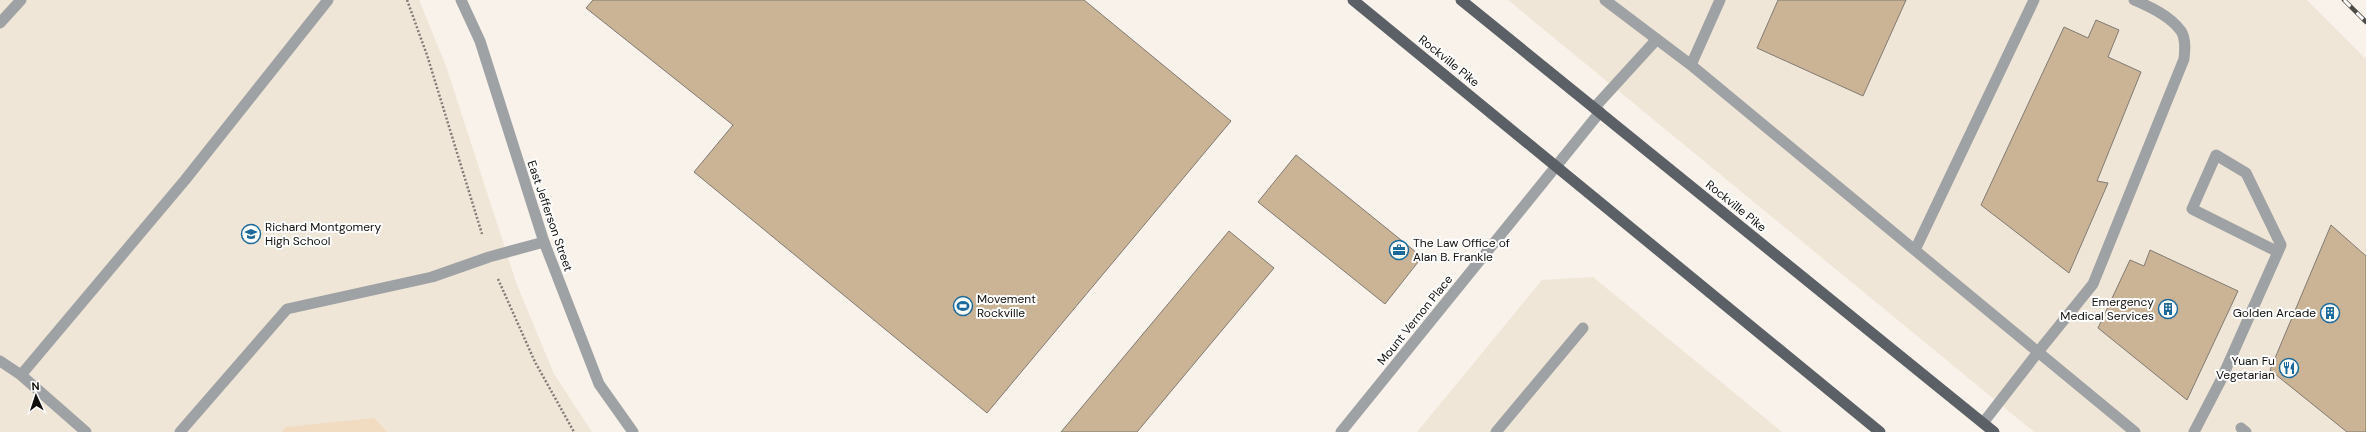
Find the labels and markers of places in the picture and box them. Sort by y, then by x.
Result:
place label: Richard Montgomery High School [265,219,382,249]
school or university icon: Richard Montgomery High School [240,223,262,245]
place label: The Law Office of Alan B. Frankle [1413,235,1510,265]
office icon: The Law Office of Alan B. Frankle [1388,239,1410,261]
place label: Movement Rockville [977,291,1036,321]
place label: Emergency Medical Services [2060,294,2154,324]
sports icon: Movement Rockville [952,295,974,317]
building icon: Emergency Medical Services [2157,298,2179,320]
building icon: Golden Arcade [2319,302,2341,324]
place label: Golden Arcade [2233,305,2316,321]
place label: Yuan Fu Vegetarian [2216,353,2275,383]
restaurant icon: Yuan Fu Vegetarian [2278,357,2300,379]

